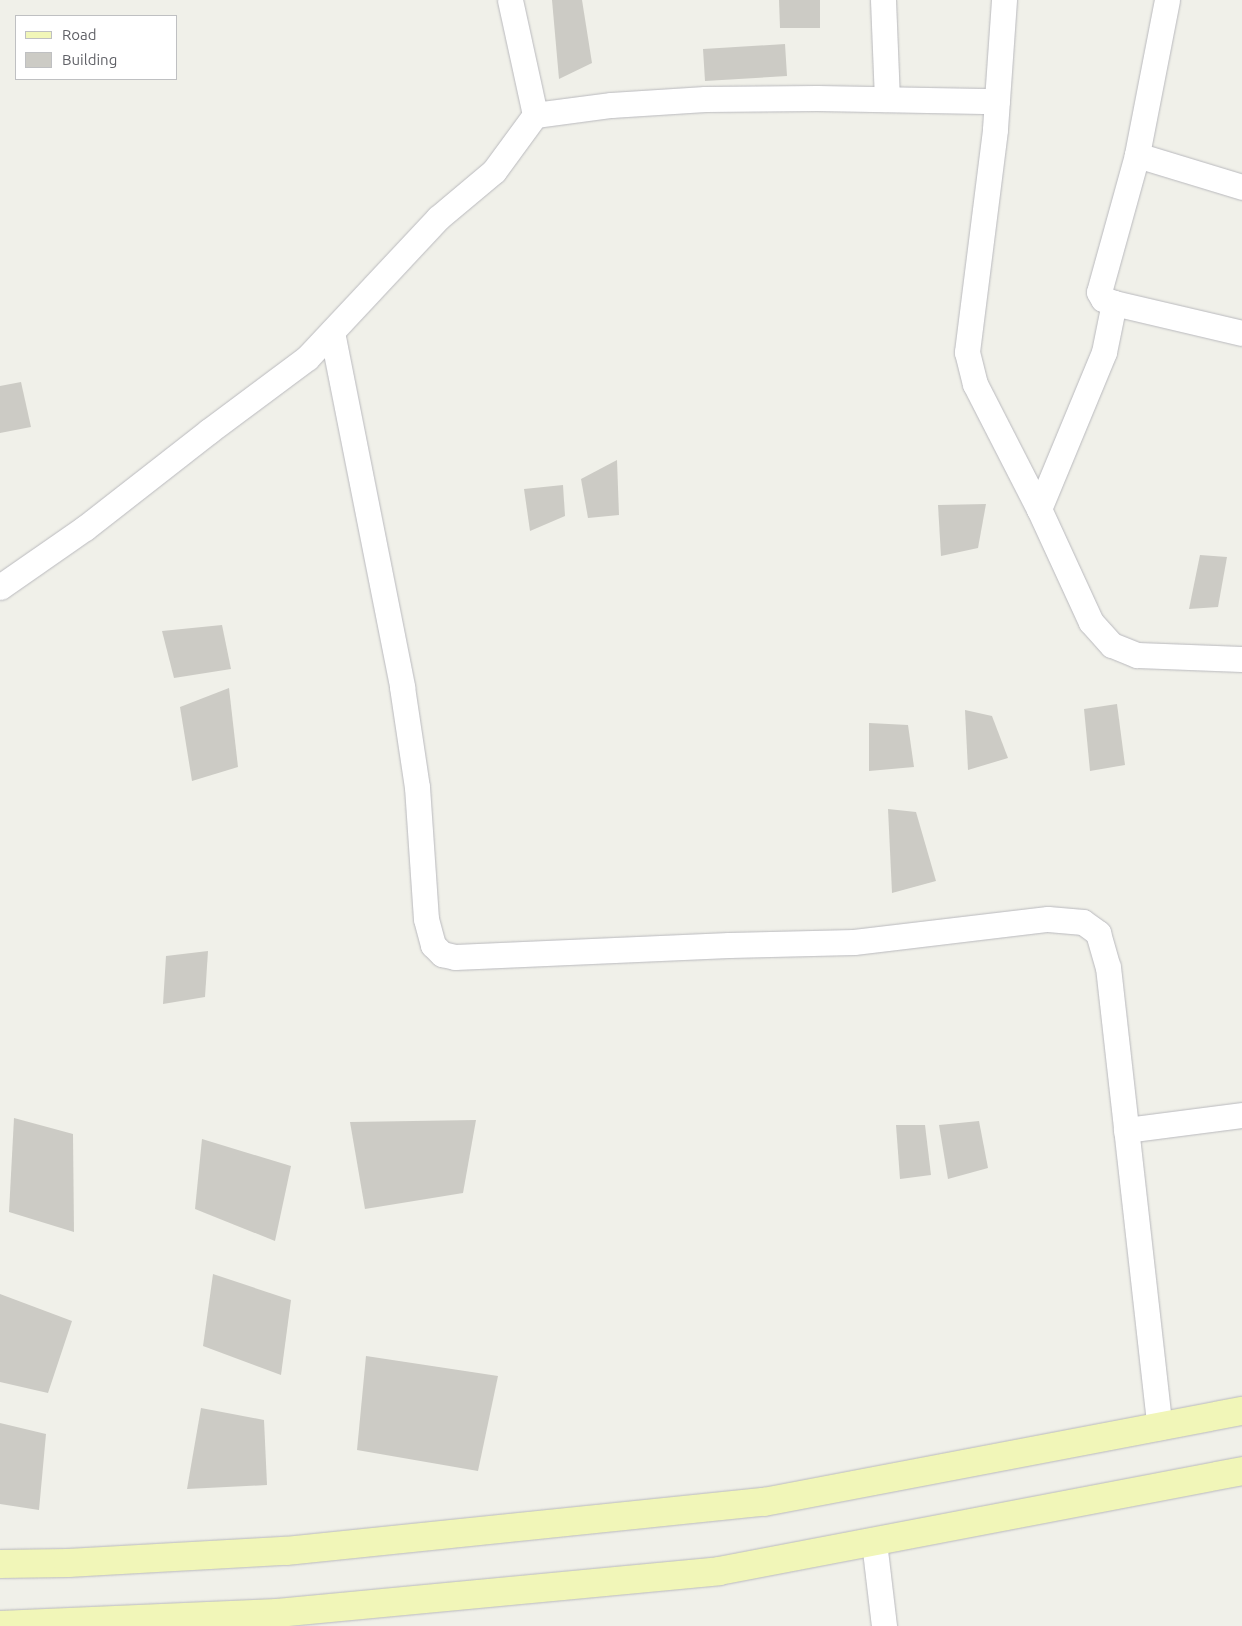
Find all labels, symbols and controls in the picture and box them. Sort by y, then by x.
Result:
legend [15,15,178,80]
text: Road [62,26,97,43]
text: Building [62,51,117,68]

